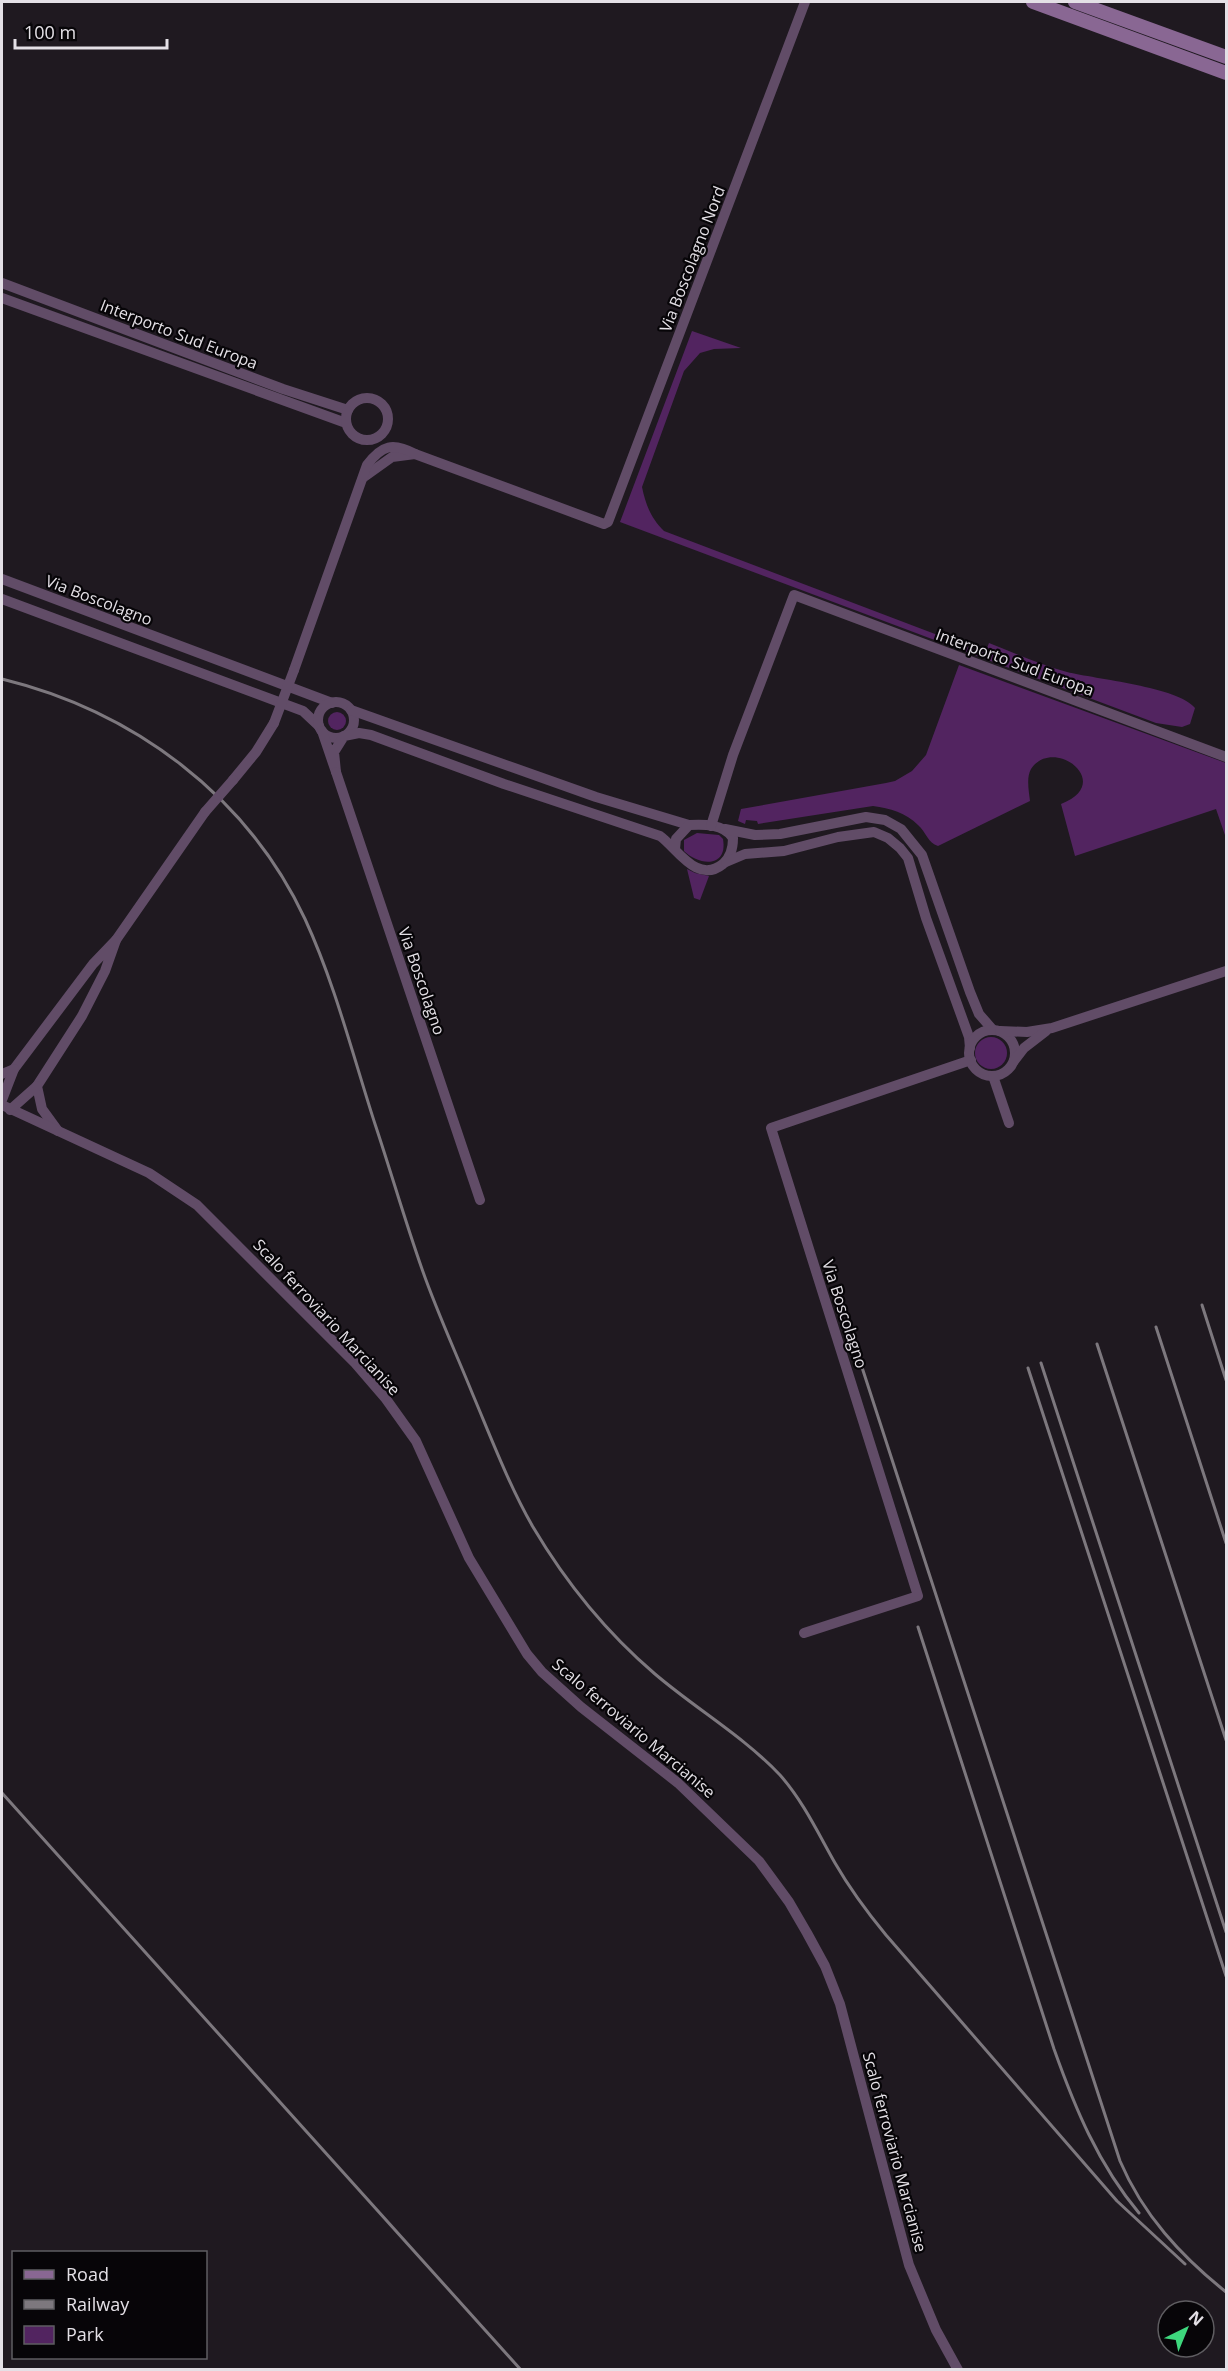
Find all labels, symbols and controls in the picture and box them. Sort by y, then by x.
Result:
scale bar [15,12,166,50]
text: 100 m [24,20,76,44]
street label: Via Boscolagno Nord [654,183,730,335]
street label: Interporto Sud Europa [97,294,261,374]
street label: Via Boscolagno [43,570,155,630]
street label: Interporto Sud Europa [933,623,1097,701]
street label: Via Boscolagno [393,924,451,1038]
street label: Scalo ferroviario Marcianise [249,1234,405,1400]
street label: Via Boscolagno [817,1257,873,1371]
street label: Scalo ferroviario Marcianise [548,1653,720,1803]
street label: Scalo ferroviario Marcianise [858,2049,932,2255]
legend [12,2251,207,2359]
text: Road [66,2262,109,2286]
text: Railway [66,2292,130,2316]
north arrow [1156,2299,1216,2359]
text: N [1184,2306,1208,2331]
text: Park [66,2322,104,2346]

